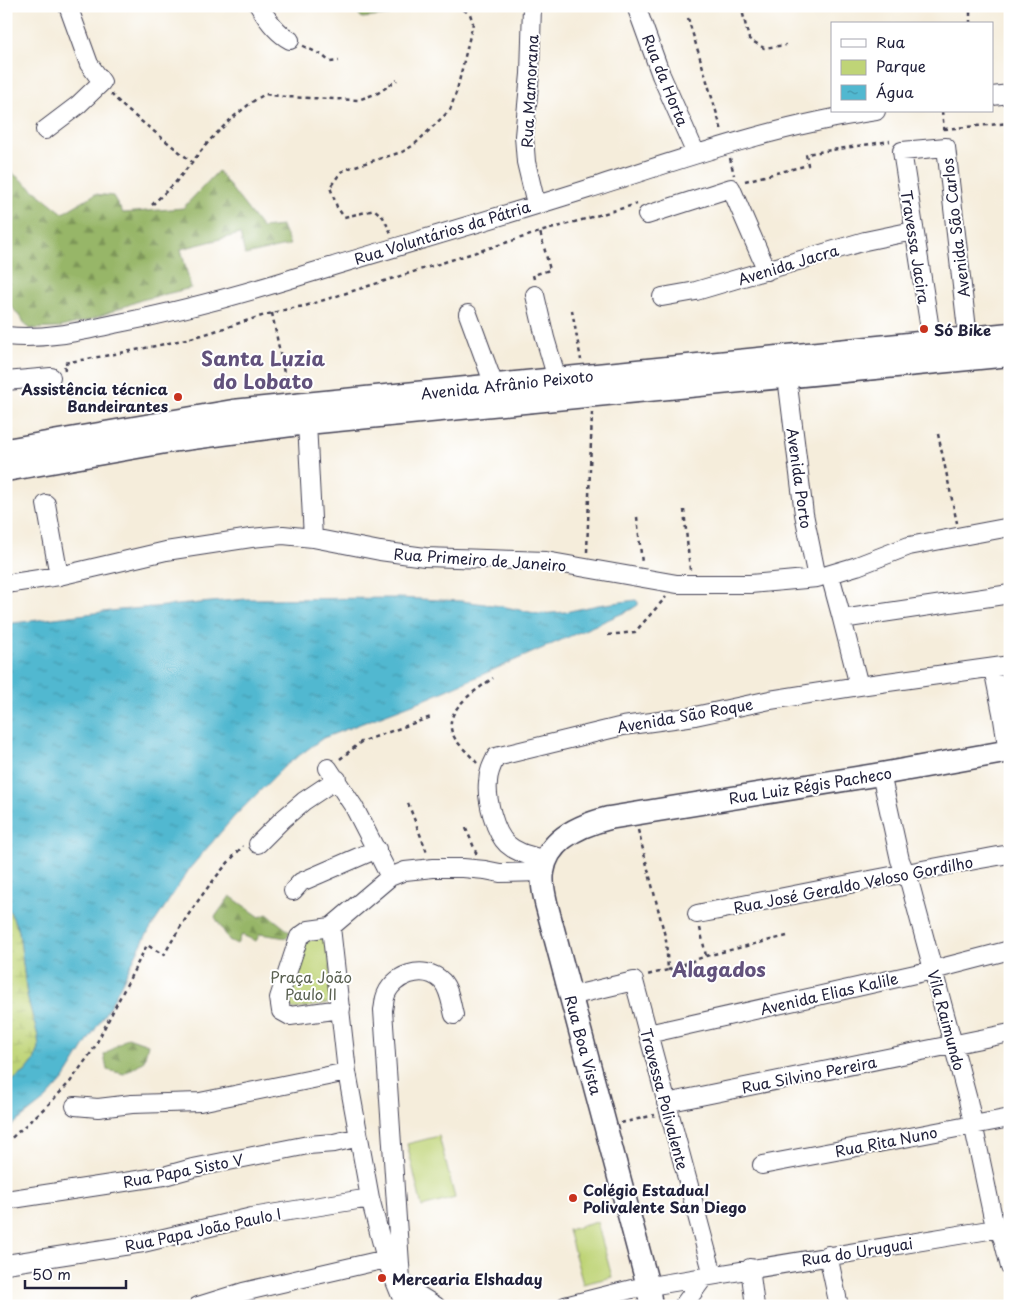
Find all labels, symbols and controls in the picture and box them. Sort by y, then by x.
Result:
legend [831,22,994,112]
street label: Rua da Horta [637,30,695,130]
text: Rua [876,30,905,53]
street label: Rua Mamorana [515,33,543,148]
text: Parque [876,54,926,77]
text: Água [876,80,914,103]
street label: Avenida São Carlos [935,157,975,299]
street label: Travessa Jacira [896,189,936,306]
street label: Rua Voluntários da Pátria [351,194,533,270]
street label: Avenida Jacra [735,238,842,290]
place label: Só Bike [934,318,991,341]
marker: Só Bike [918,323,930,335]
district label: Santa Luzia do Lobato [201,343,325,396]
street label: Avenida Afrânio Peixoto [420,364,594,404]
place label: Assistência técnica Bandeirantes [20,377,169,417]
marker: Assistência técnica Bandeirantes [172,391,184,403]
street label: Avenida Porto [782,426,818,530]
street label: Rua Primeiro de Janeiro [393,541,567,577]
street label: Avenida São Roque [615,692,755,738]
street label: Rua Luiz Régis Pacheco [727,761,893,809]
street label: Rua José Geraldo Veloso Gordilho [731,849,975,919]
district label: Alagados [671,954,766,984]
park label: Praça João Paulo II [270,965,352,1005]
street label: Avenida Elias Kalile [758,966,900,1020]
street label: Vila Raimundo [923,967,971,1073]
street label: Rua Boa Vista [560,993,608,1098]
street label: Travessa Polivalente [635,1026,695,1172]
street label: Rua Silvino Pereira [739,1050,879,1098]
street label: Rua Rita Nuno [833,1120,939,1162]
street label: Rua Papa Sisto V [121,1147,246,1193]
place label: Colégio Estadual Polivalente San Diego [583,1178,746,1218]
marker: Colégio Estadual Polivalente San Diego [567,1192,579,1204]
street label: Rua Papa João Paulo I [123,1201,283,1257]
street label: Rua do Uruguai [800,1231,914,1271]
scale bar [25,1257,126,1289]
text: 50 m [32,1262,71,1285]
place label: Mercearia Elshaday [392,1267,543,1290]
marker: Mercearia Elshaday [376,1272,388,1284]

